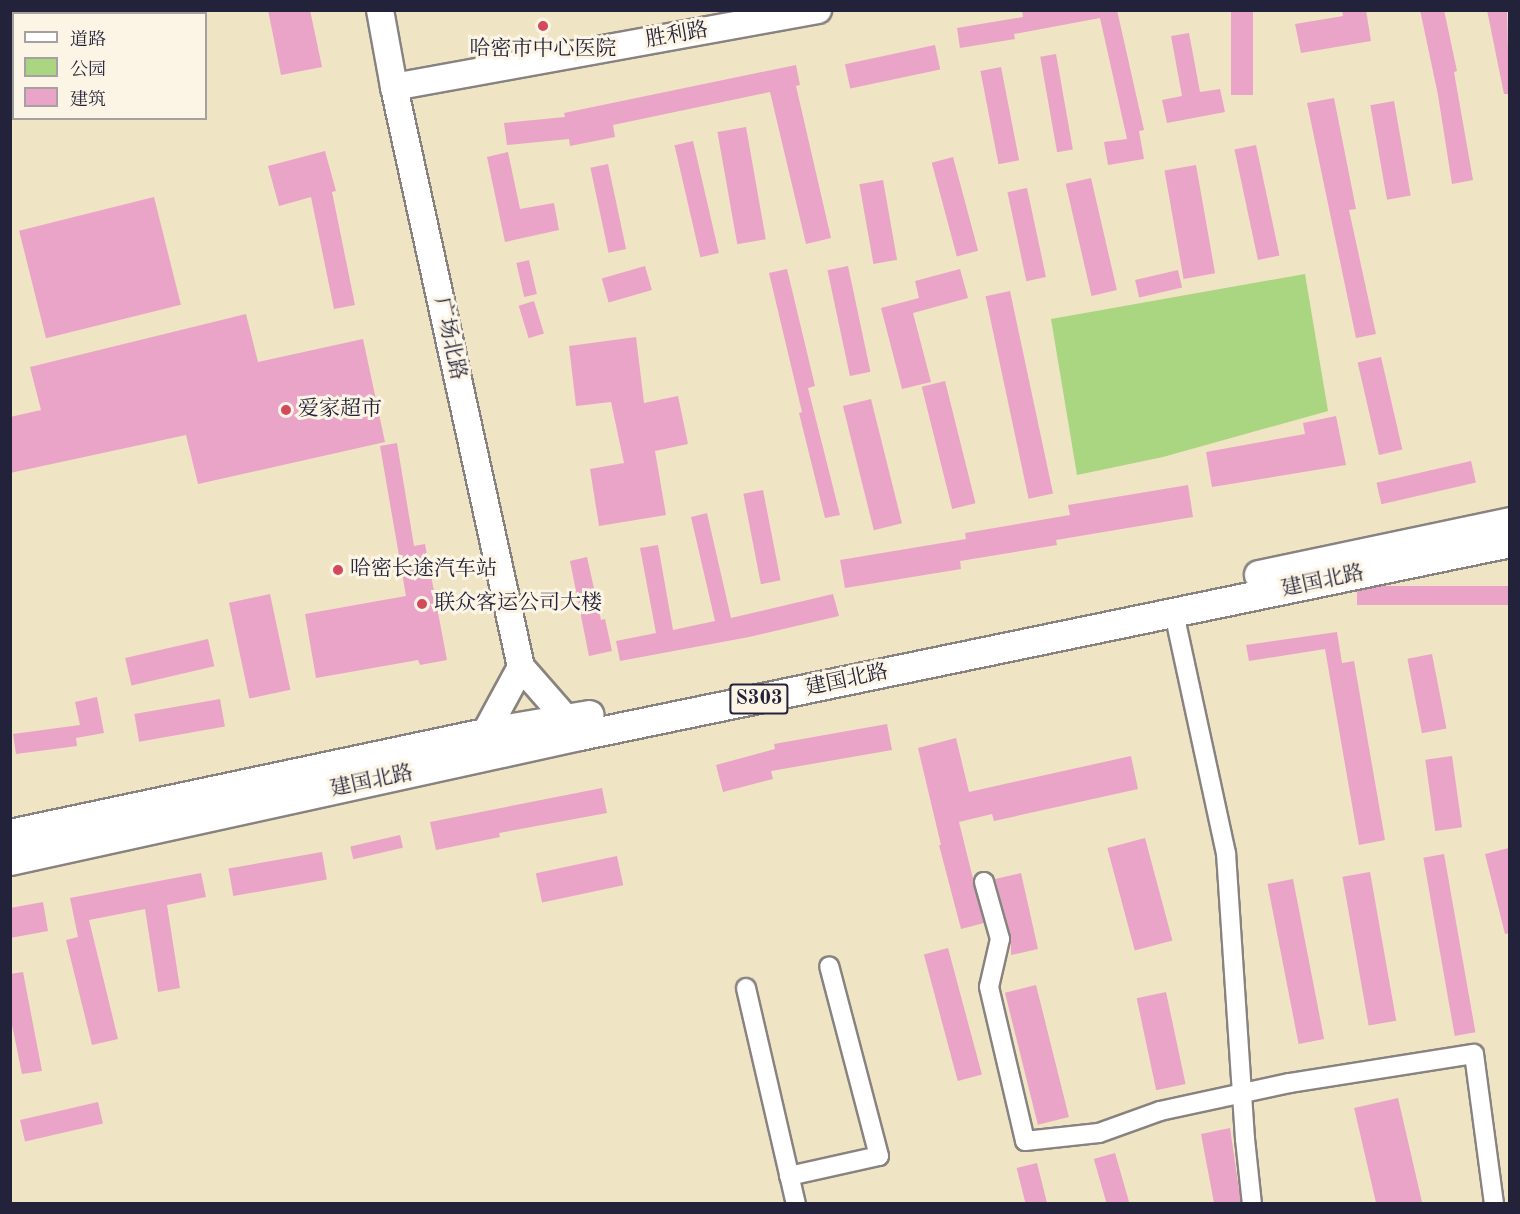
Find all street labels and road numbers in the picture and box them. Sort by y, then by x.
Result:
street label: 胜利路 [644,18,710,54]
street label: 广场北路 [428,295,470,383]
street label: 建国北路 [1279,561,1367,603]
street label: 建国北路 [803,660,891,702]
road number: S303 [729,682,789,716]
street label: 建国北路 [328,761,416,803]

